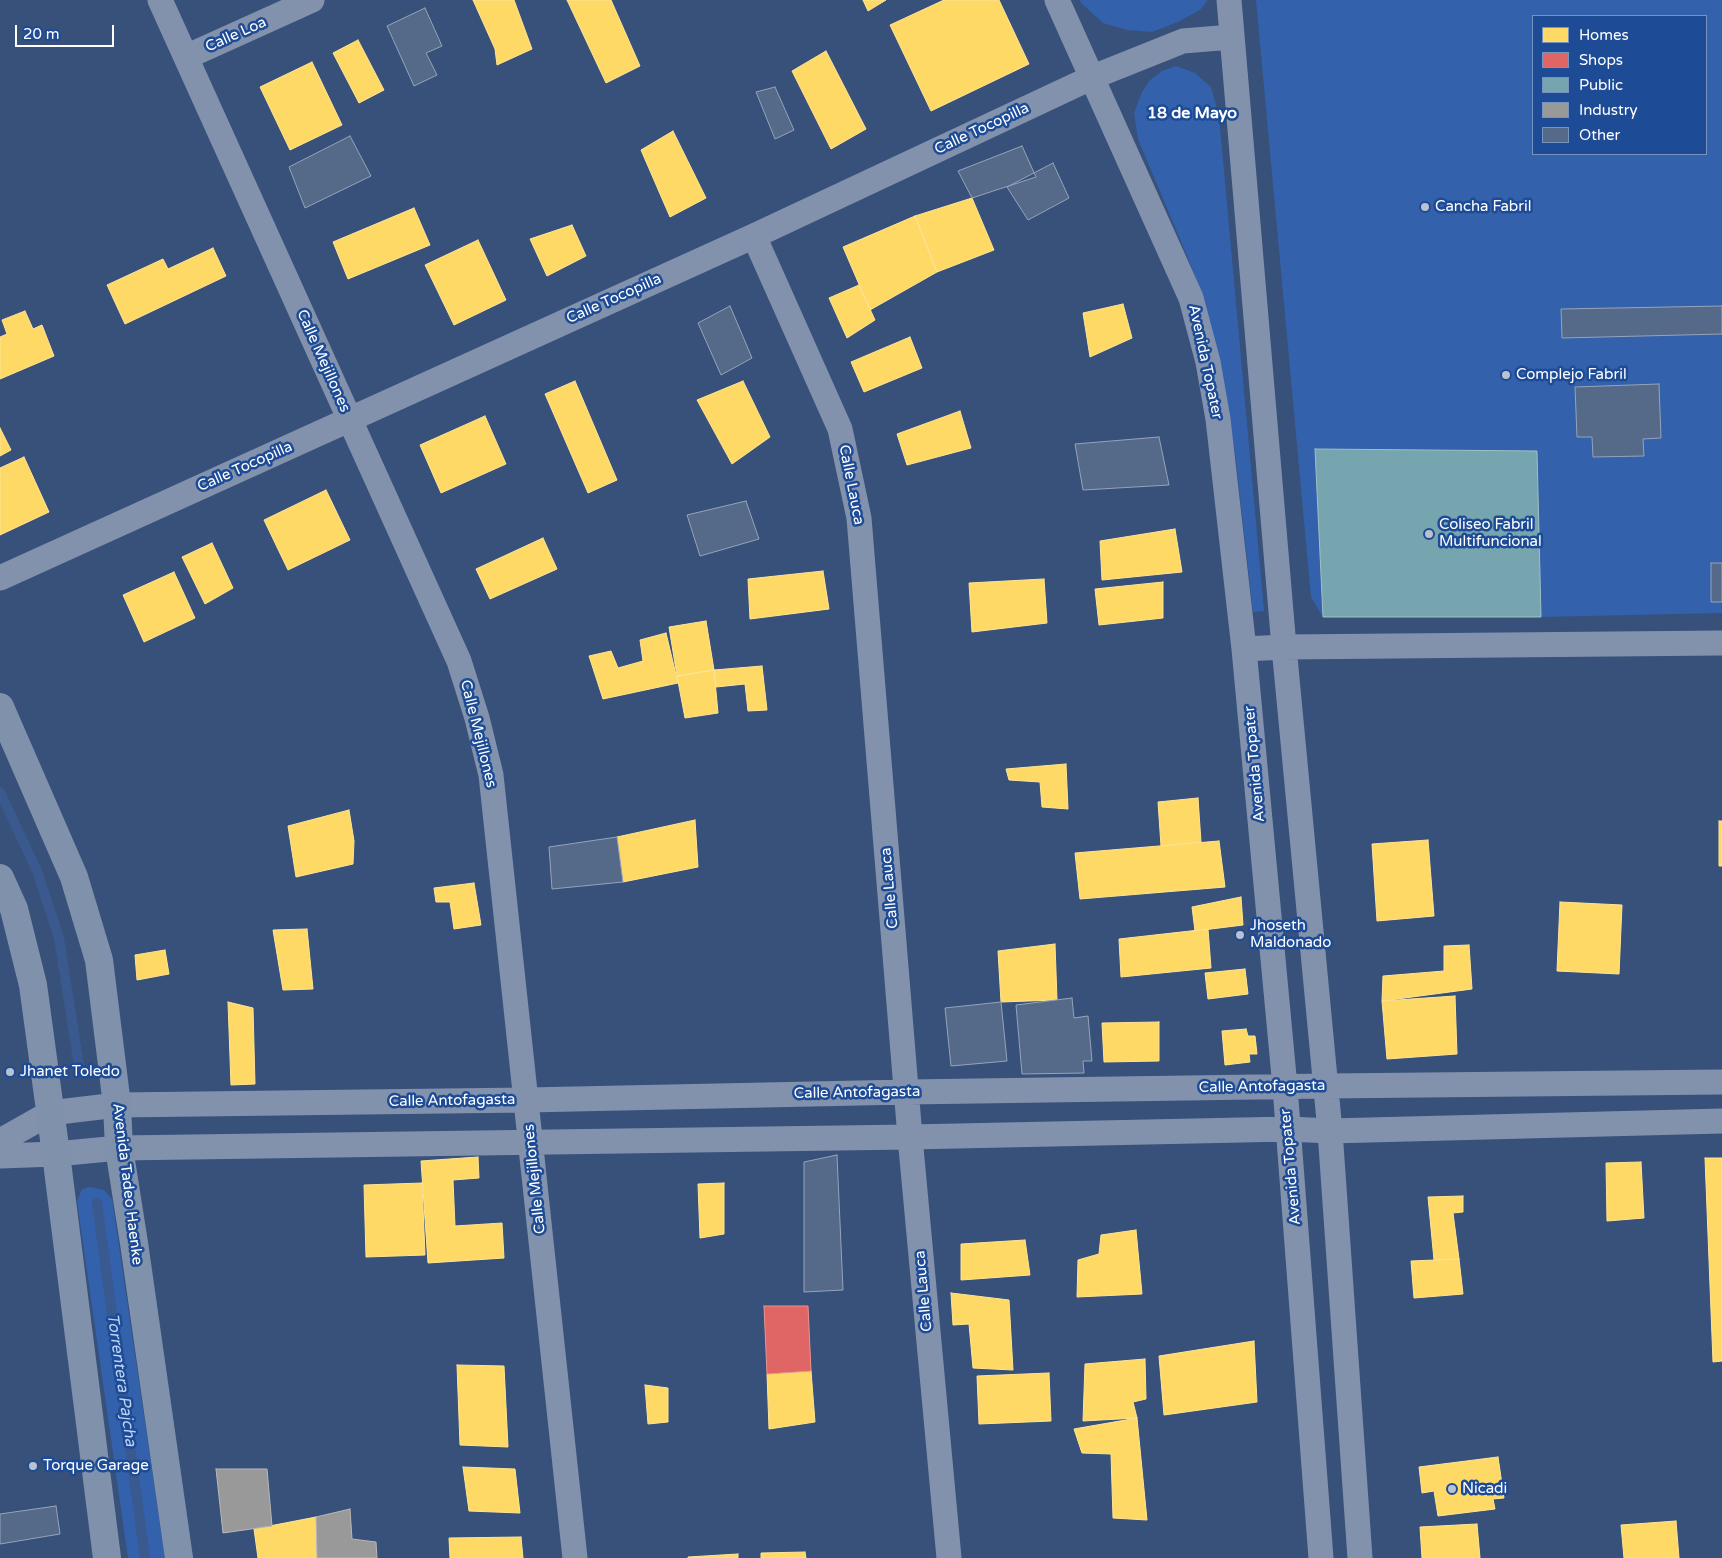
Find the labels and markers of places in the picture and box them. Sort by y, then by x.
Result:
place label: Cancha Fabril [1435,198,1532,216]
marker: Cancha Fabril [1419,201,1431,213]
place label: Complejo Fabril [1516,366,1627,384]
marker: Complejo Fabril [1500,369,1512,381]
place label: Coliseo Fabril Multifuncional [1439,516,1542,551]
marker: Coliseo Fabril Multifuncional [1423,528,1435,540]
place label: Jhoseth Maldonado [1250,917,1331,952]
marker: Jhoseth Maldonado [1234,929,1246,941]
place label: Jhanet Toledo [20,1063,120,1081]
marker: Jhanet Toledo [4,1066,16,1078]
place label: Torque Garage [43,1457,149,1475]
marker: Torque Garage [27,1460,39,1472]
place label: Nicadi [1462,1480,1507,1498]
marker: Nicadi [1446,1483,1458,1495]

